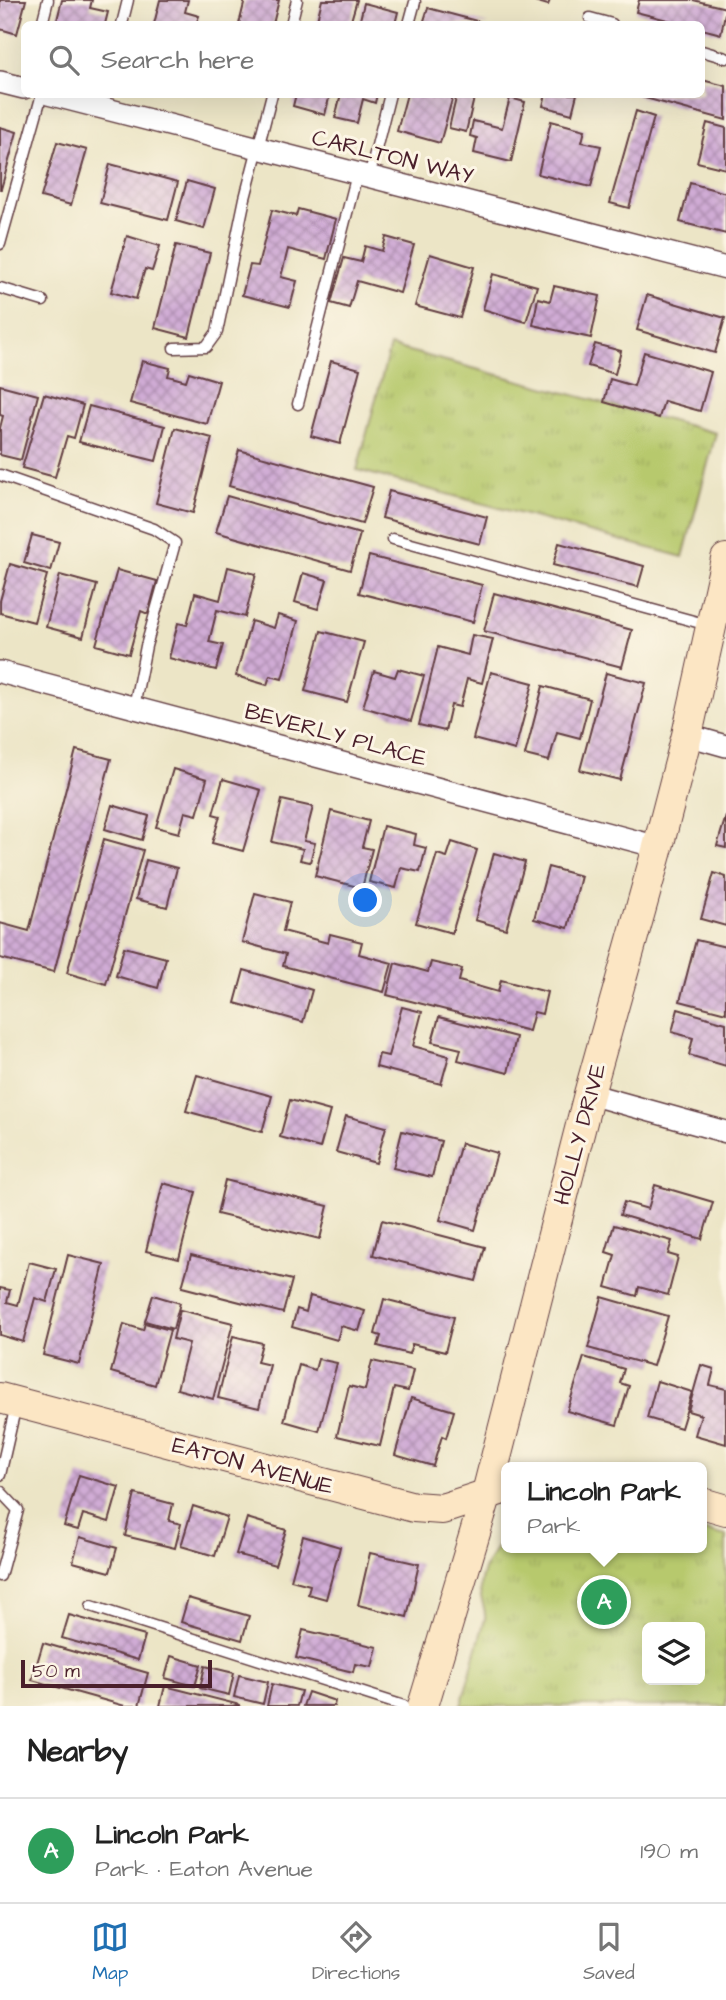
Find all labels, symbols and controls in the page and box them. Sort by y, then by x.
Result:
search box [21,21,705,98]
icon: search [45,41,83,79]
text: Search here [101,42,254,78]
street label: CARLTON WAY [309,121,477,192]
street label: BEVERLY PLACE [241,695,431,775]
your location [348,883,382,917]
street label: HOLLY DRIVE [546,1059,614,1209]
street label: EATON AVENUE [169,1429,337,1503]
popup [501,1462,707,1553]
text: Lincoln Park [527,1474,681,1510]
text: Park [527,1510,580,1542]
pin: A [581,1576,627,1628]
map controls [642,1622,705,1685]
button: layers [642,1622,705,1685]
scale bar [21,1657,212,1689]
text: 50 m [32,1658,80,1685]
text: Nearby [28,1731,128,1773]
text: Lincoln Park [95,1817,249,1853]
text: A [44,1835,58,1867]
text: 190 m [640,1835,698,1867]
text: Park · Eaton Avenue [95,1853,313,1885]
tab: Map [91,1918,129,1987]
tab: Directions [312,1918,400,1987]
tab: Saved [583,1918,635,1987]

